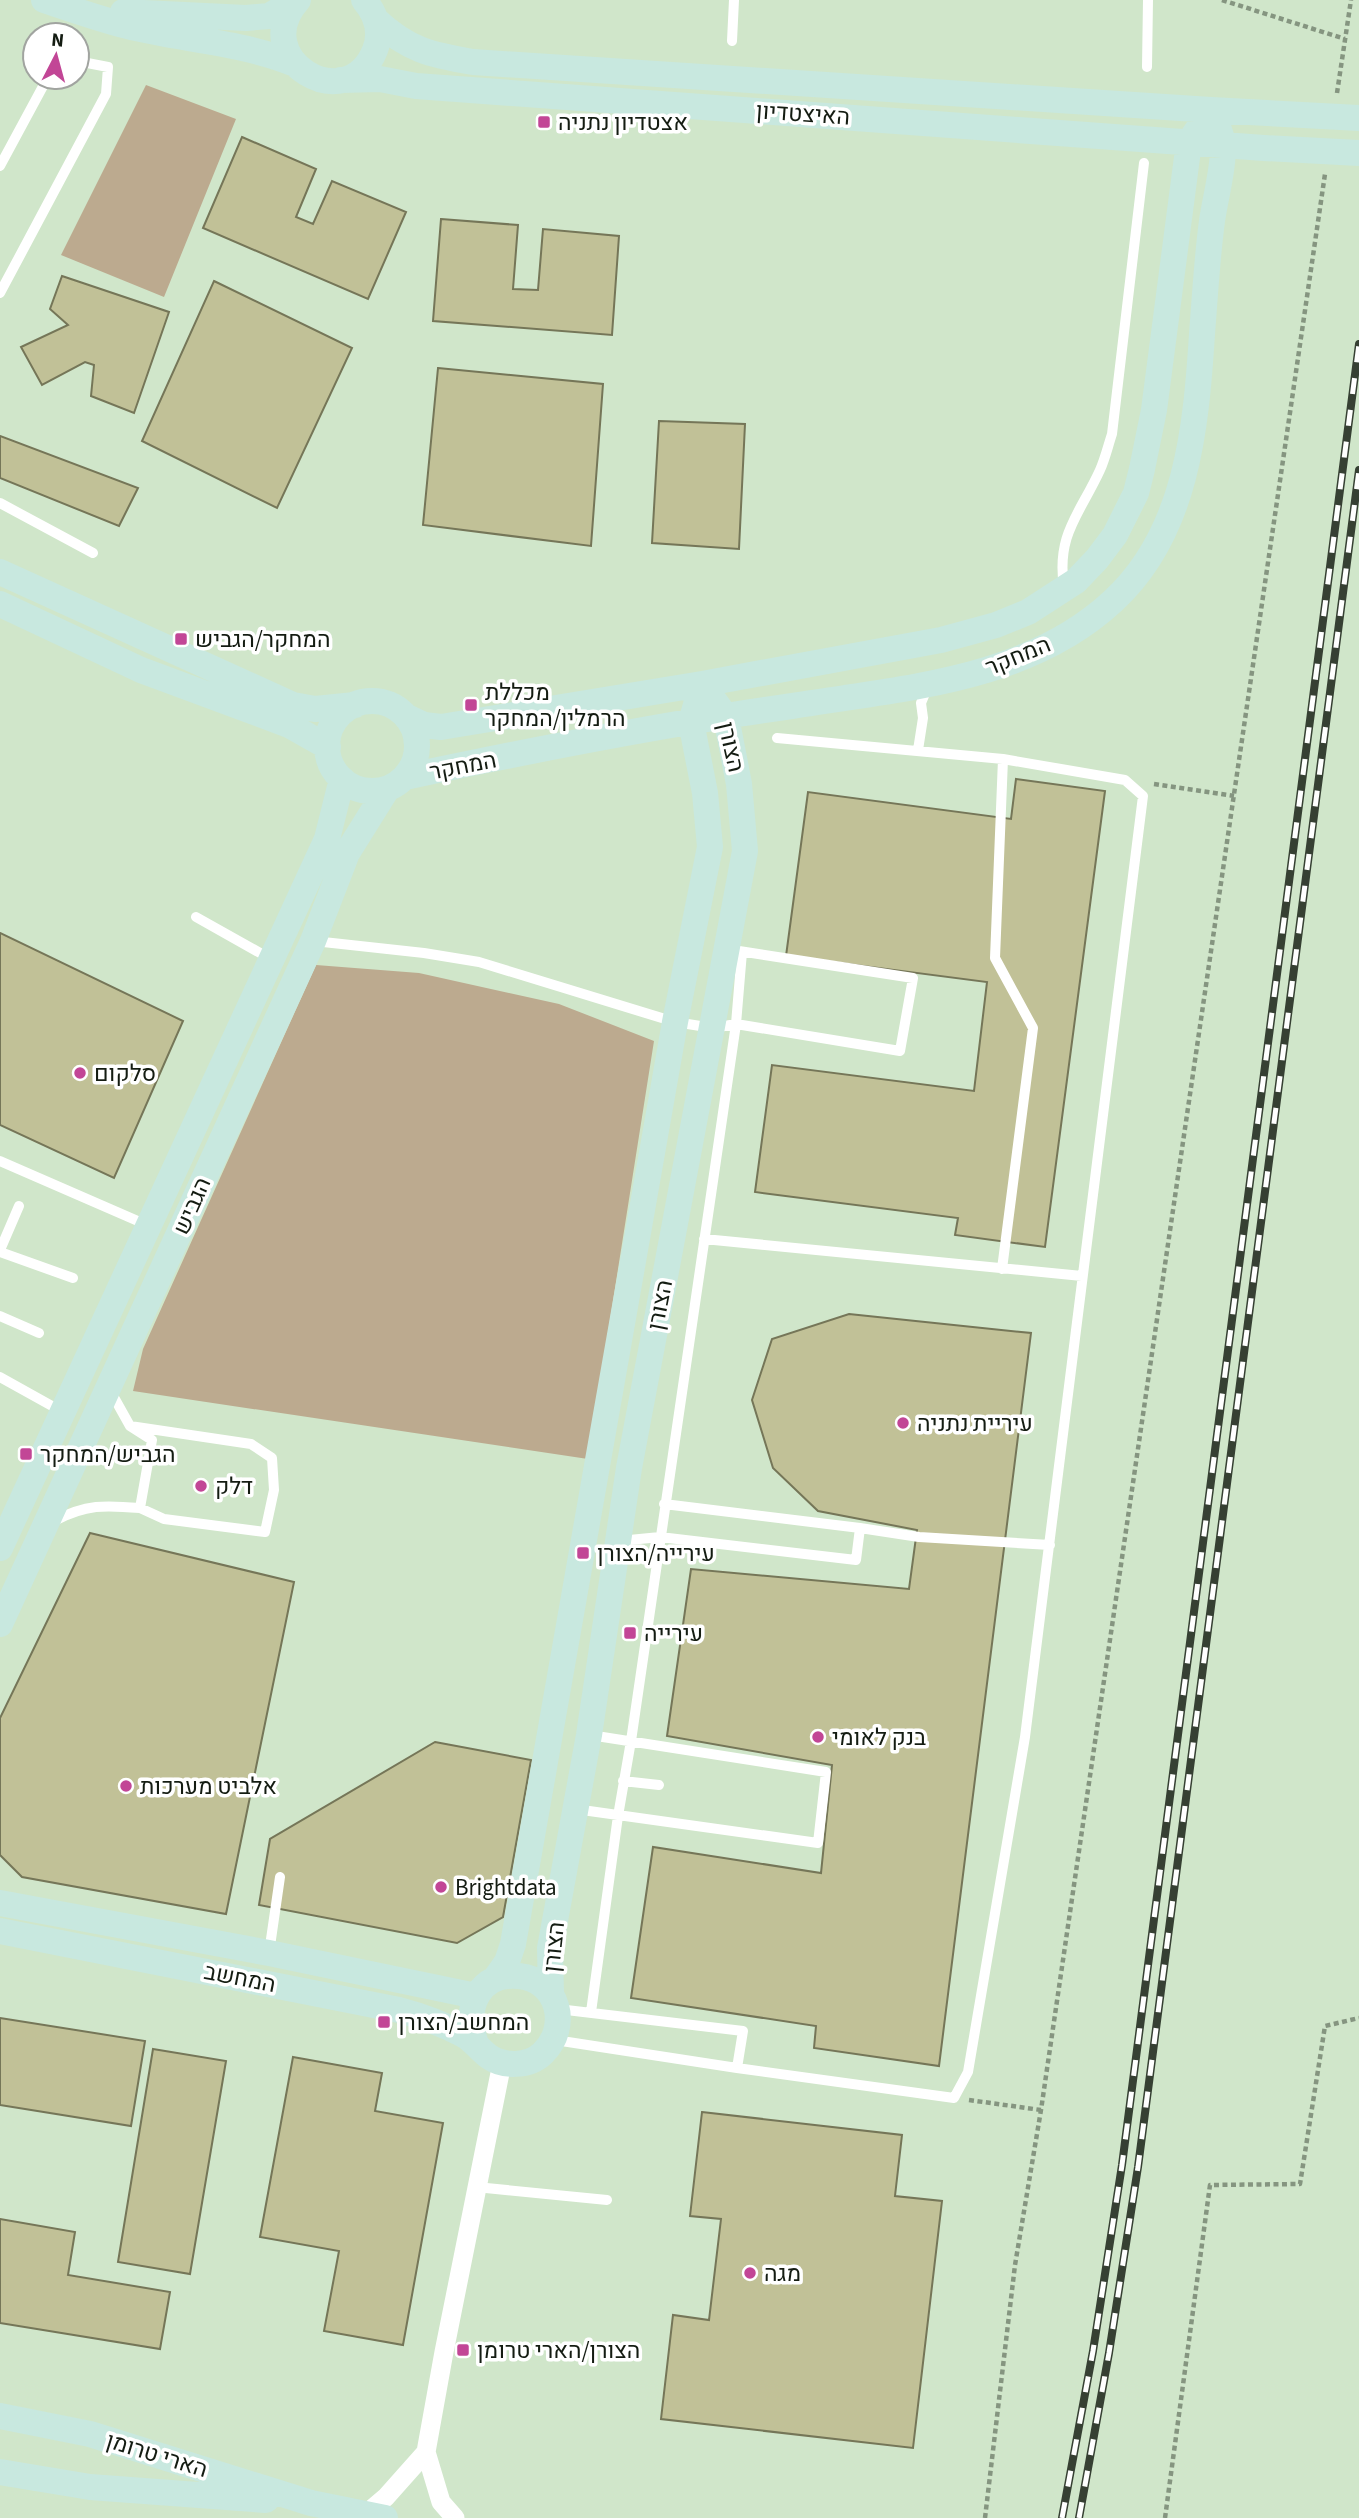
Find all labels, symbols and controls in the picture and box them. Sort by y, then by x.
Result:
north arrow [21,21,91,91]
text: N [50,26,65,55]
street label: האיצטדיון [755,94,851,134]
place label: אצטדיון נתניה [558,106,688,139]
marker: אצטדיון נתניה [536,114,552,130]
place label: המחקר/הגביש [195,623,330,656]
street label: המחקר [980,628,1056,684]
marker: המחקר/הגביש [173,631,189,647]
place label: מכללת הרמלין/המחקר [485,676,625,735]
marker: מכללת הרמלין/המחקר [463,697,479,713]
street label: הצורן [709,719,753,775]
street label: המחקר [427,743,499,789]
place label: סלקום [94,1057,156,1090]
marker: סלקום [72,1065,88,1081]
street label: הגביש [165,1172,219,1240]
street label: הצורן [639,1277,681,1333]
place label: עיריית נתניה [917,1407,1033,1440]
marker: עיריית נתניה [895,1415,911,1431]
place label: הגביש/המחקר [40,1438,175,1471]
marker: הגביש/המחקר [18,1446,34,1462]
place label: דלק [215,1470,253,1503]
marker: דלק [193,1478,209,1494]
place label: עירייה/הצורן [597,1537,715,1570]
marker: עירייה/הצורן [575,1545,591,1561]
place label: עירייה [644,1617,703,1650]
marker: עירייה [622,1625,638,1641]
place label: בנק לאומי [832,1721,926,1754]
marker: בנק לאומי [810,1729,826,1745]
place label: אלביט מערכות [140,1770,277,1803]
marker: אלביט מערכות [118,1778,134,1794]
place label: Brightdata [455,1871,557,1904]
marker: Brightdata [433,1879,449,1895]
street label: הצורן [535,1920,573,1974]
street label: המחשב [201,1955,279,2001]
place label: המחשב/הצורן [398,2006,529,2039]
marker: המחשב/הצורן [376,2014,392,2030]
place label: מגה [764,2257,801,2290]
marker: מגה [742,2265,758,2281]
place label: הצורן/הארי טרומן [477,2334,640,2367]
marker: הצורן/הארי טרומן [455,2342,471,2358]
street label: הארי טרומן [102,2424,212,2486]

